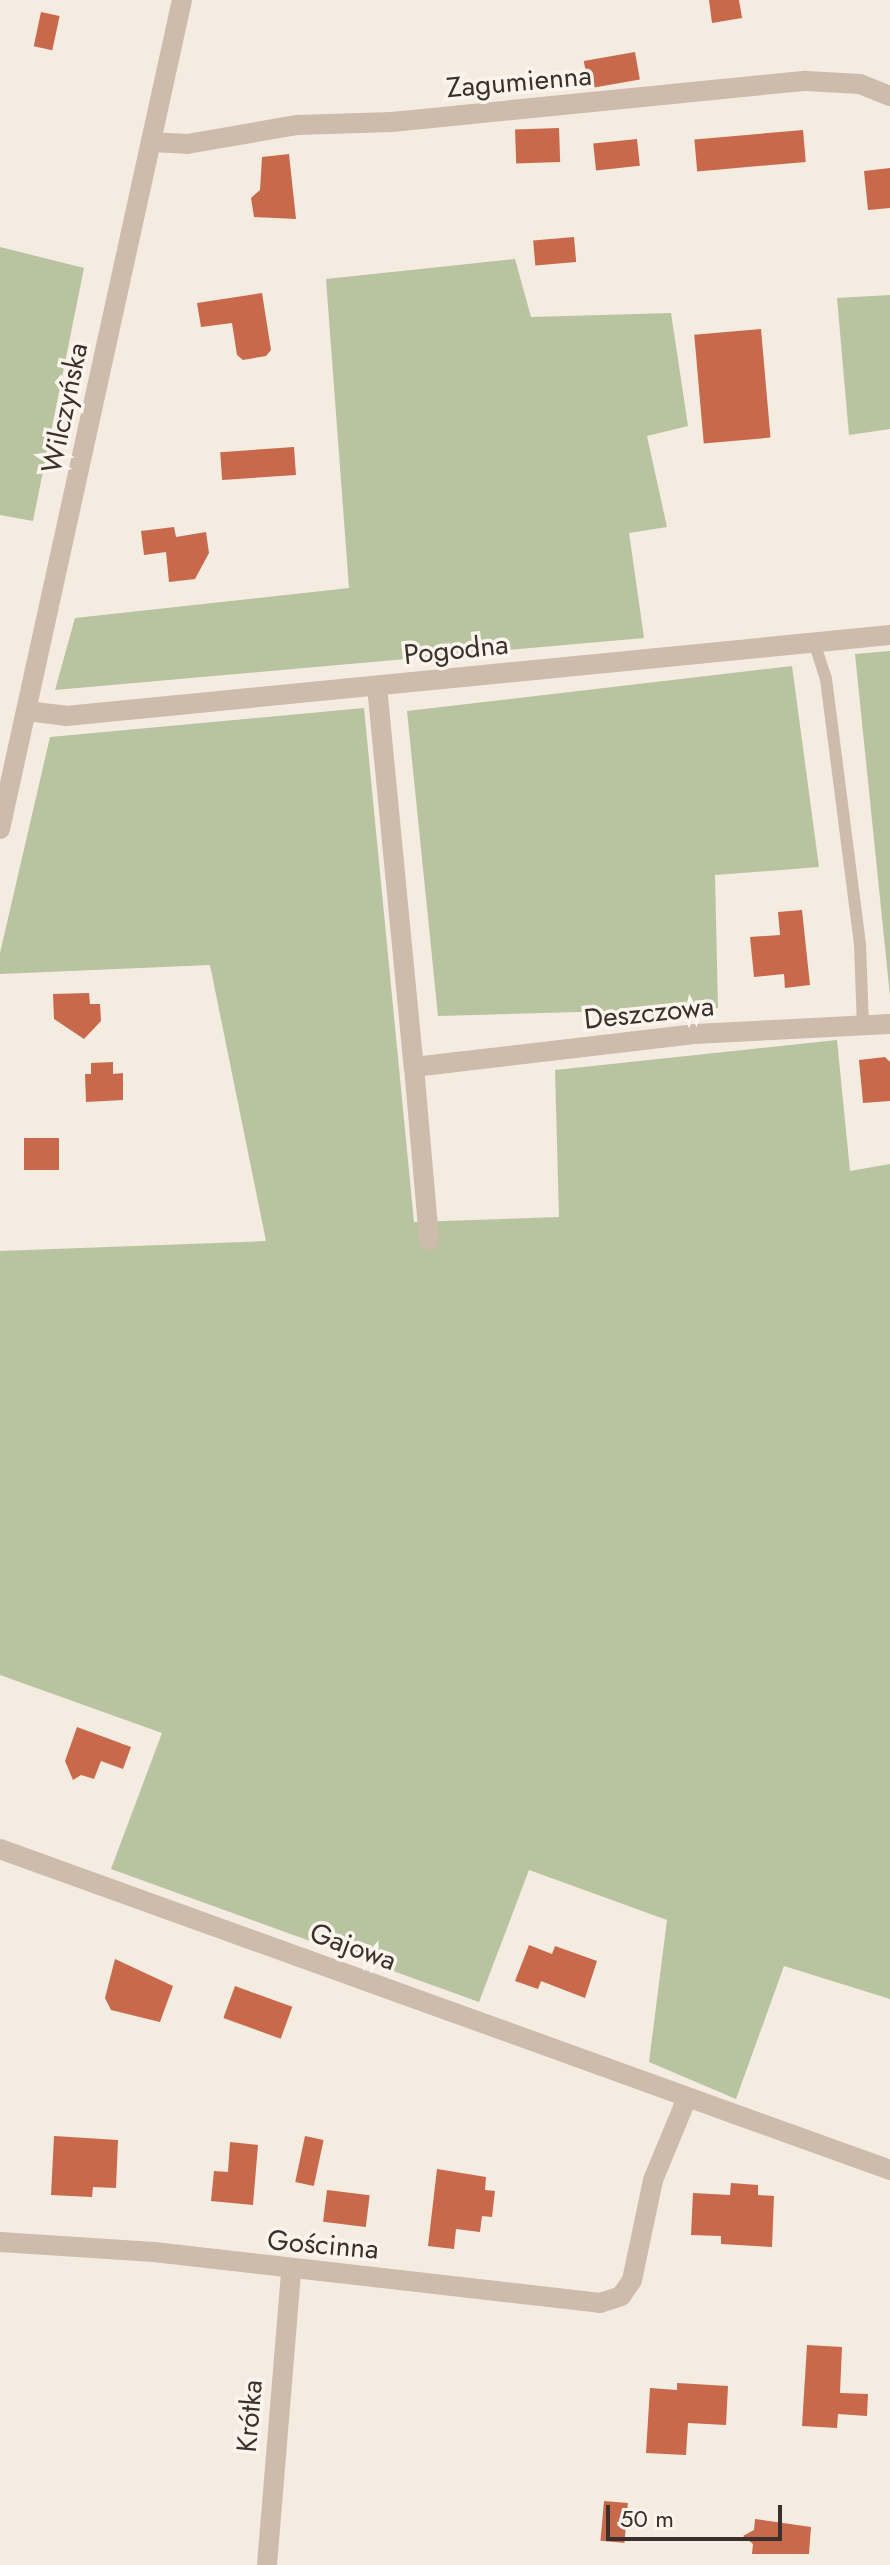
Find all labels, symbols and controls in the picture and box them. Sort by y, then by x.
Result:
street label: Zagumienna [445,59,593,105]
street label: Wilczyńska [35,340,95,476]
street label: Pogodna [402,628,510,672]
street label: Deszczowa [582,989,716,1037]
street label: Gajowa [305,1916,401,1978]
street label: Gościnna [266,2223,380,2267]
street label: Krótka [230,2378,270,2454]
scale bar [610,2489,786,2539]
text: 50 m [620,2501,674,2536]

